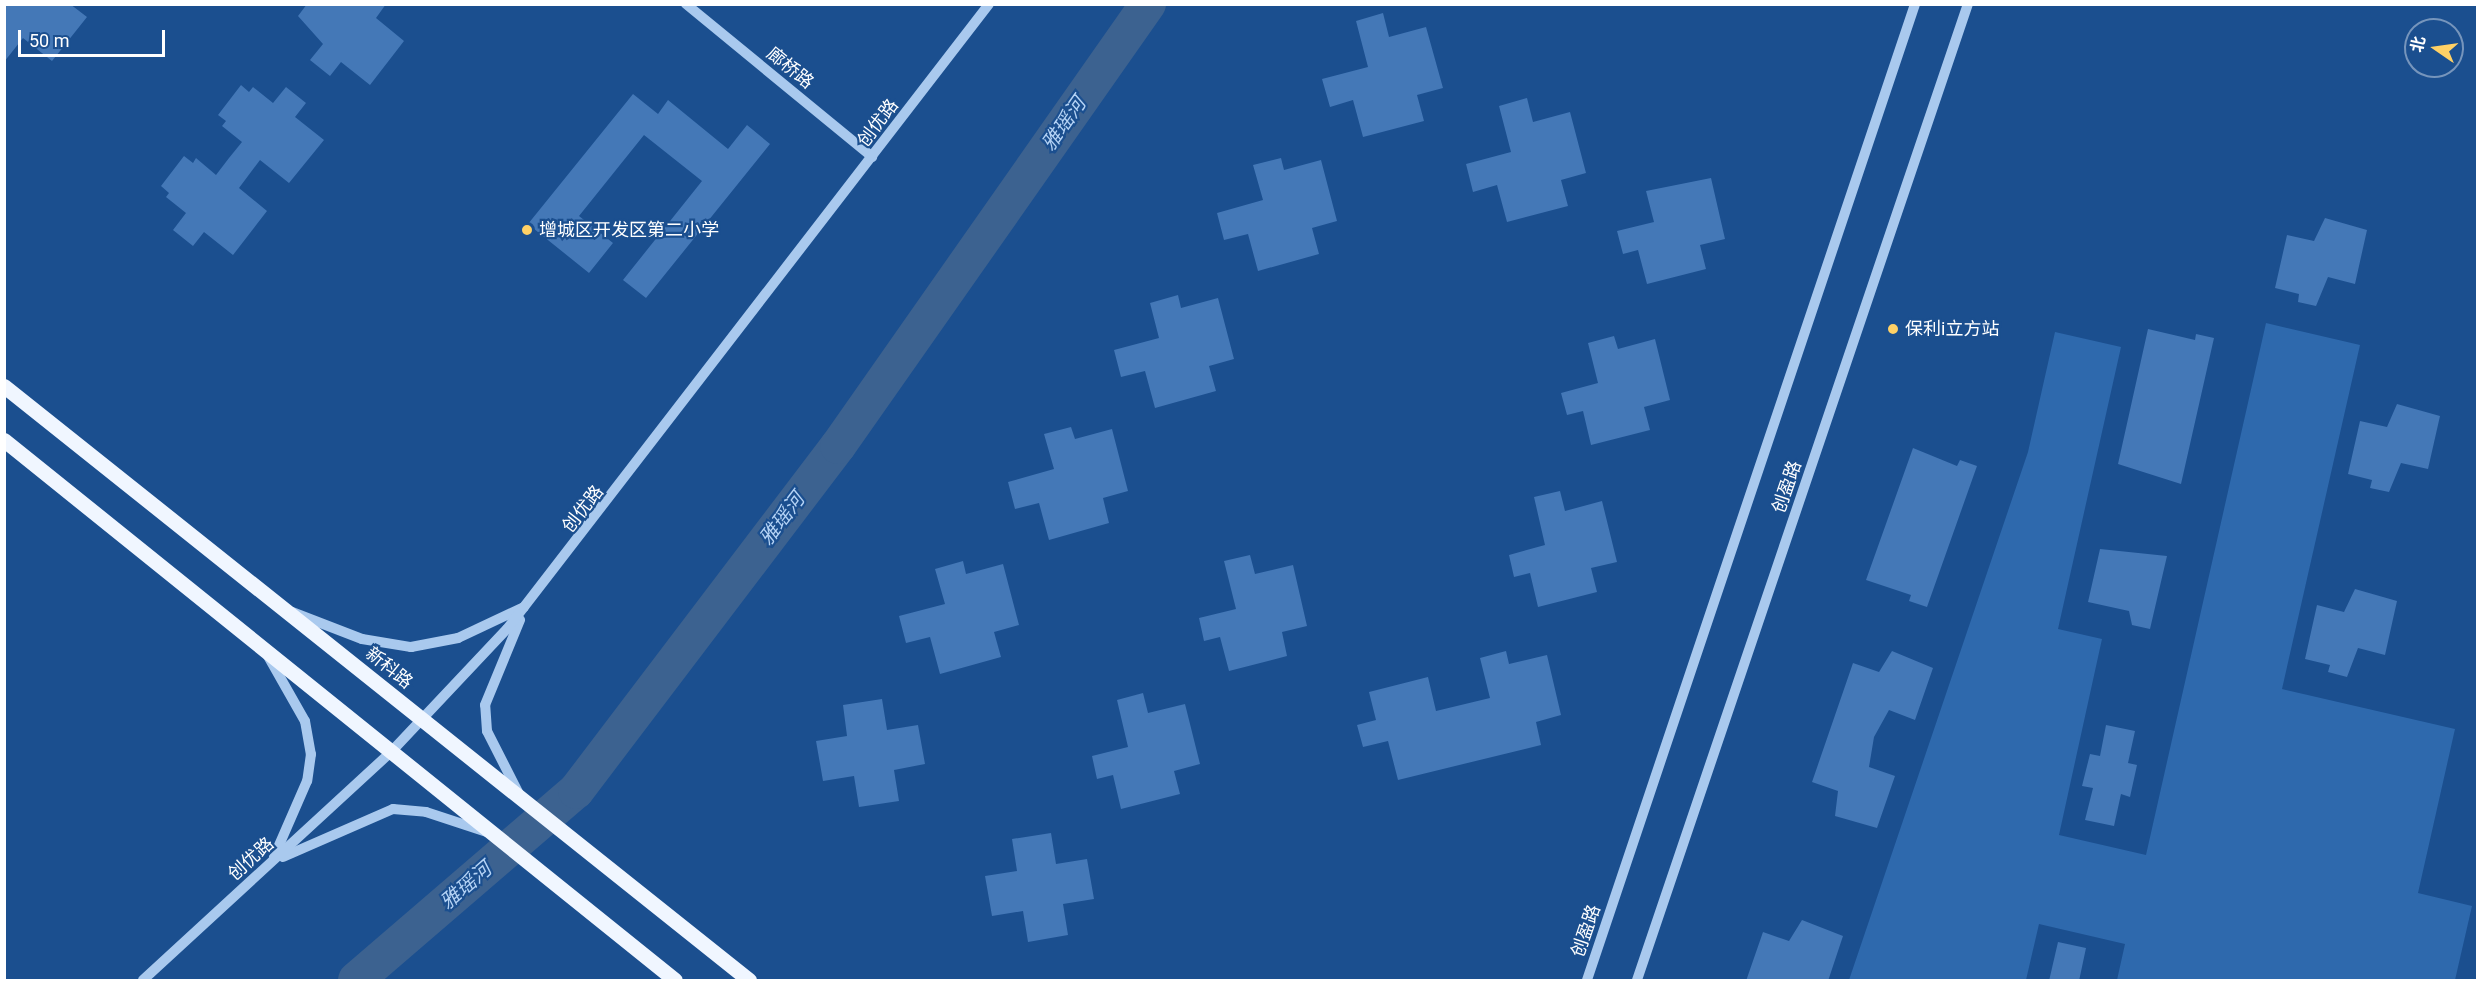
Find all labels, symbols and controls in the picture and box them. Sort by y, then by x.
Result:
scale bar [21,18,168,56]
north arrow [2404,18,2464,78]
text: 50 m [29,30,69,51]
text: 北 [2407,34,2429,54]
street label: 廊桥路 [762,43,818,93]
water label: 雅瑶河 [1037,93,1091,155]
street label: 创优路 [853,95,903,151]
place label: 增城区开发区第二小学 [539,219,719,241]
marker: 增城区开发区第二小学 [520,223,534,237]
place label: 保利i立方站 [1905,318,1999,340]
marker: 保利i立方站 [1886,322,1900,336]
street label: 创盈路 [1768,458,1806,516]
street label: 创优路 [558,481,608,537]
water label: 雅瑶河 [754,488,810,550]
street label: 新科路 [361,643,417,693]
street label: 创优路 [224,833,278,885]
water label: 雅瑶河 [435,857,497,915]
street label: 创盈路 [1567,902,1605,960]

